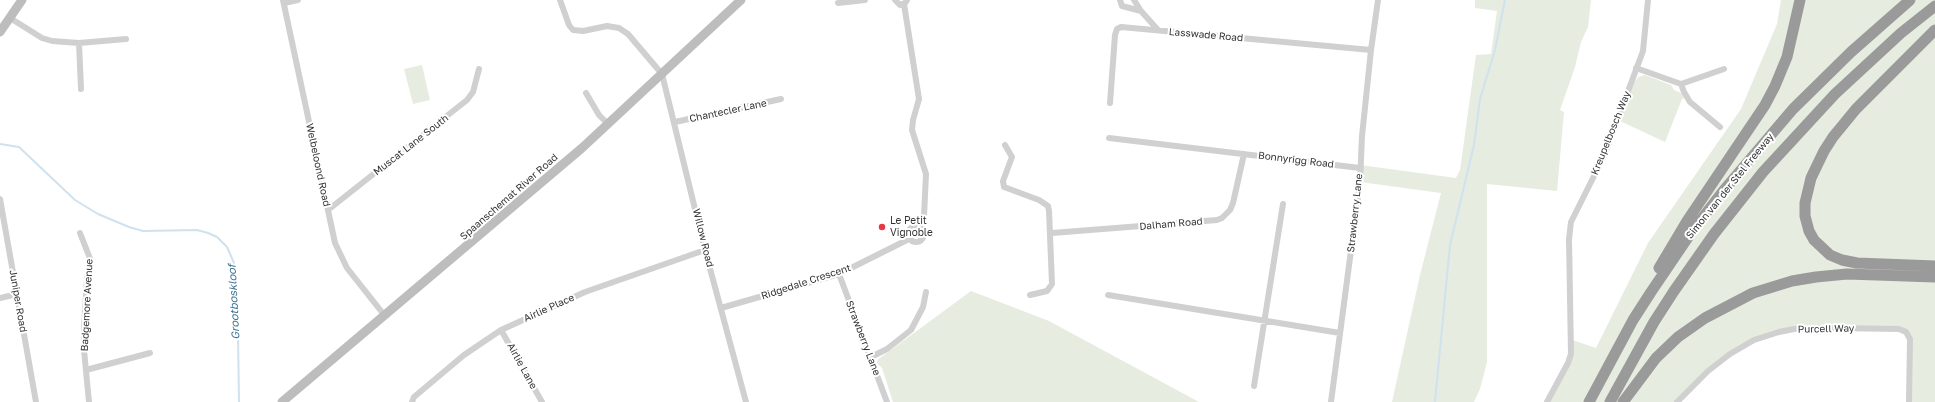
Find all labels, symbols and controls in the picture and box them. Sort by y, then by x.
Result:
street label: Lasswade Road [1168,26,1244,44]
street label: Kreupelbosch Way [1589,89,1633,177]
street label: Chantecler Lane [688,97,768,125]
street label: Muscat Lane South [371,112,451,178]
street label: Welbeloond Road [303,122,333,208]
street label: Simon van der Stel Freeway [1684,131,1776,241]
street label: Bonnyrigg Road [1257,149,1335,171]
street label: Spaanschemat River Road [458,151,560,243]
street label: Strawberry Lane [1345,173,1365,253]
street label: Willow Road [690,208,716,268]
place label: Le Petit Vignoble [890,215,933,238]
street label: Dalham Road [1139,215,1203,233]
marker: Le Petit Vignoble [877,222,887,232]
street label: Badgemore Avenue [79,258,95,352]
street label: Ridgedale Crescent [760,262,852,302]
water label: Grootboskloof [225,264,243,340]
street label: Juniper Road [7,269,29,333]
street label: Airlie Place [522,292,576,324]
street label: Strawberry Lane [843,299,883,377]
street label: Purcell Way [1797,323,1855,335]
street label: Airlie Lane [504,341,540,391]

